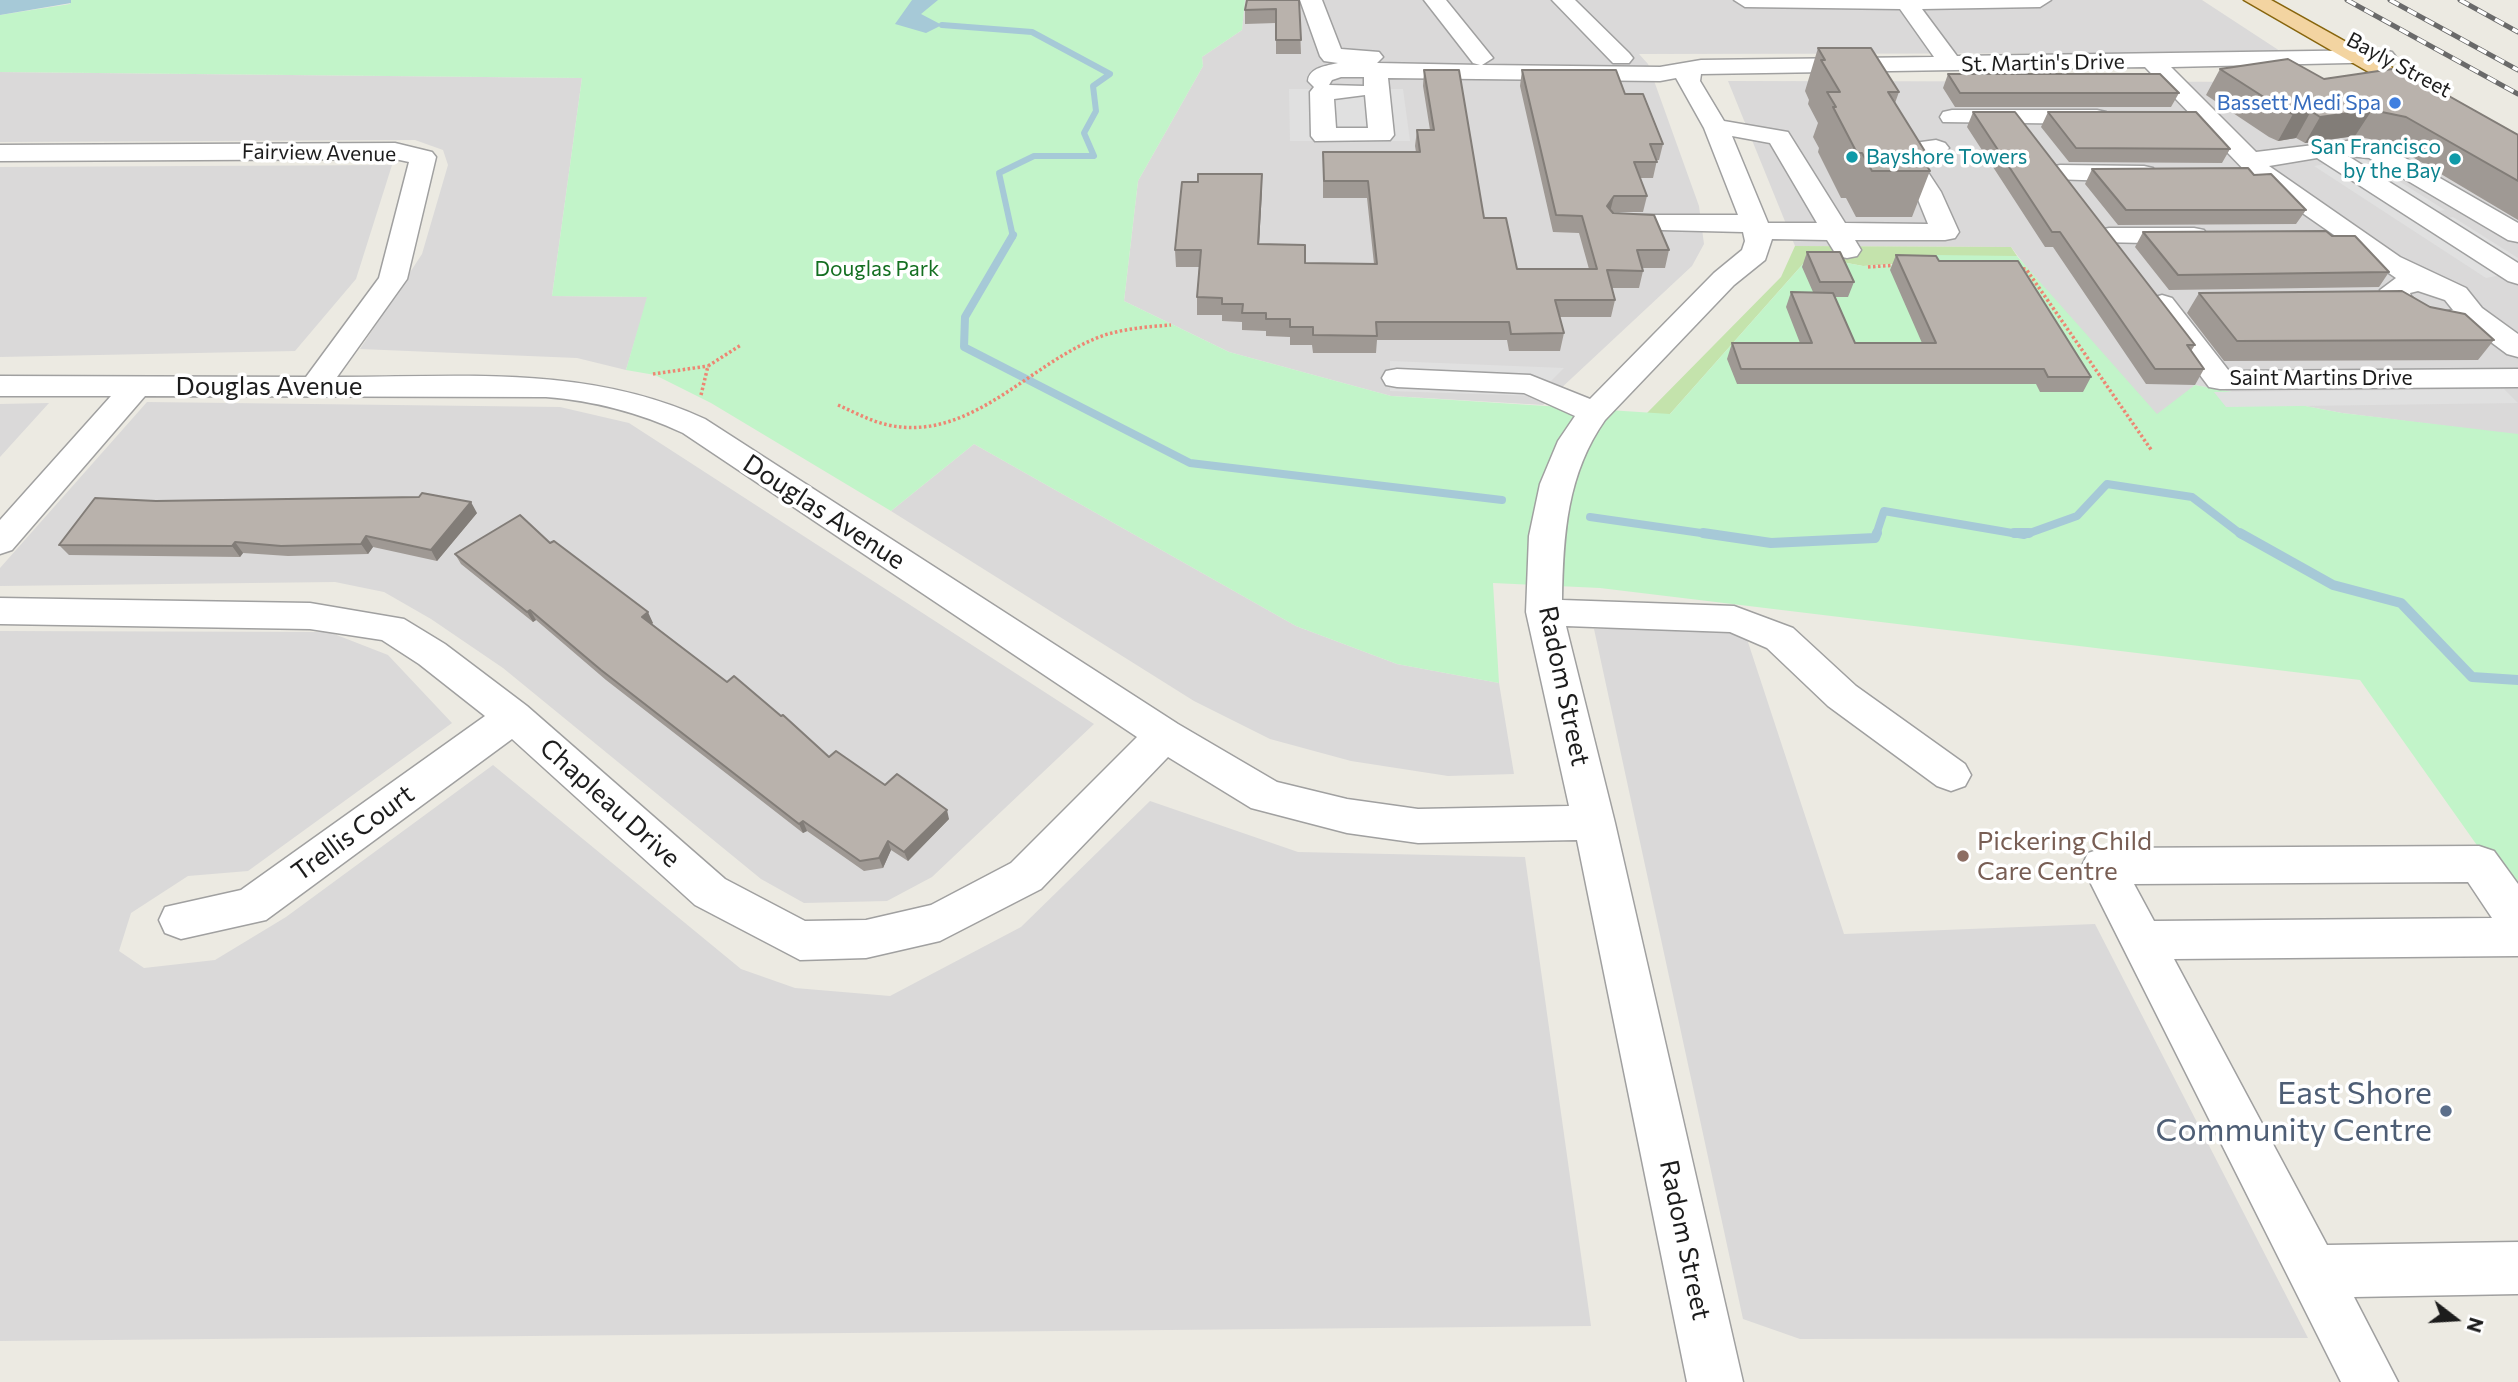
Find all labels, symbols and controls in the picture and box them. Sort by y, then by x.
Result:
street label: Bayly Street [2342,27,2456,103]
street label: St. Martin's Drive [1961,49,2125,77]
place label: Bassett Medi Spa [2217,90,2381,116]
marker: Bassett Medi Spa [2387,95,2403,111]
place label: San Francisco by the Bay [2310,134,2441,184]
street label: Fairview Avenue [242,139,396,167]
place label: Bayshore Towers [1866,144,2027,170]
marker: Bayshore Towers [1844,149,1860,165]
marker: San Francisco by the Bay [2447,151,2463,167]
park label: Douglas Park [815,256,939,282]
street label: Saint Martins Drive [2230,365,2412,391]
street label: Douglas Avenue [176,370,362,402]
street label: Douglas Avenue [737,448,911,576]
street label: Radom Street [1532,603,1596,769]
street label: Chapleau Drive [533,732,687,874]
street label: Trellis Court [286,778,420,888]
place label: Pickering Child Care Centre [1977,825,2152,886]
marker: Pickering Child Care Centre [1955,848,1971,864]
place label: East Shore Community Centre [2156,1074,2432,1149]
marker: East Shore Community Centre [2438,1103,2454,1119]
street label: Radom Street [1653,1157,1717,1323]
north arrow [2420,1284,2490,1354]
text: N [2462,1315,2489,1335]

